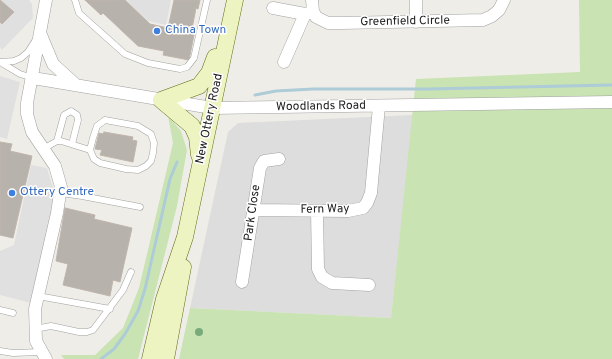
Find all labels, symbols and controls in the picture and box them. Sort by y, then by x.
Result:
street label: Greenfield Circle [360,14,450,30]
place label: China Town [165,24,226,38]
marker: China Town [152,26,162,36]
street label: New Ottery Road [193,72,227,166]
street label: Woodlands Road [276,99,366,115]
street label: Park Close [242,184,264,242]
place label: Ottery Centre [20,186,94,200]
marker: Ottery Centre [7,188,17,198]
street label: Fern Way [300,202,350,218]

